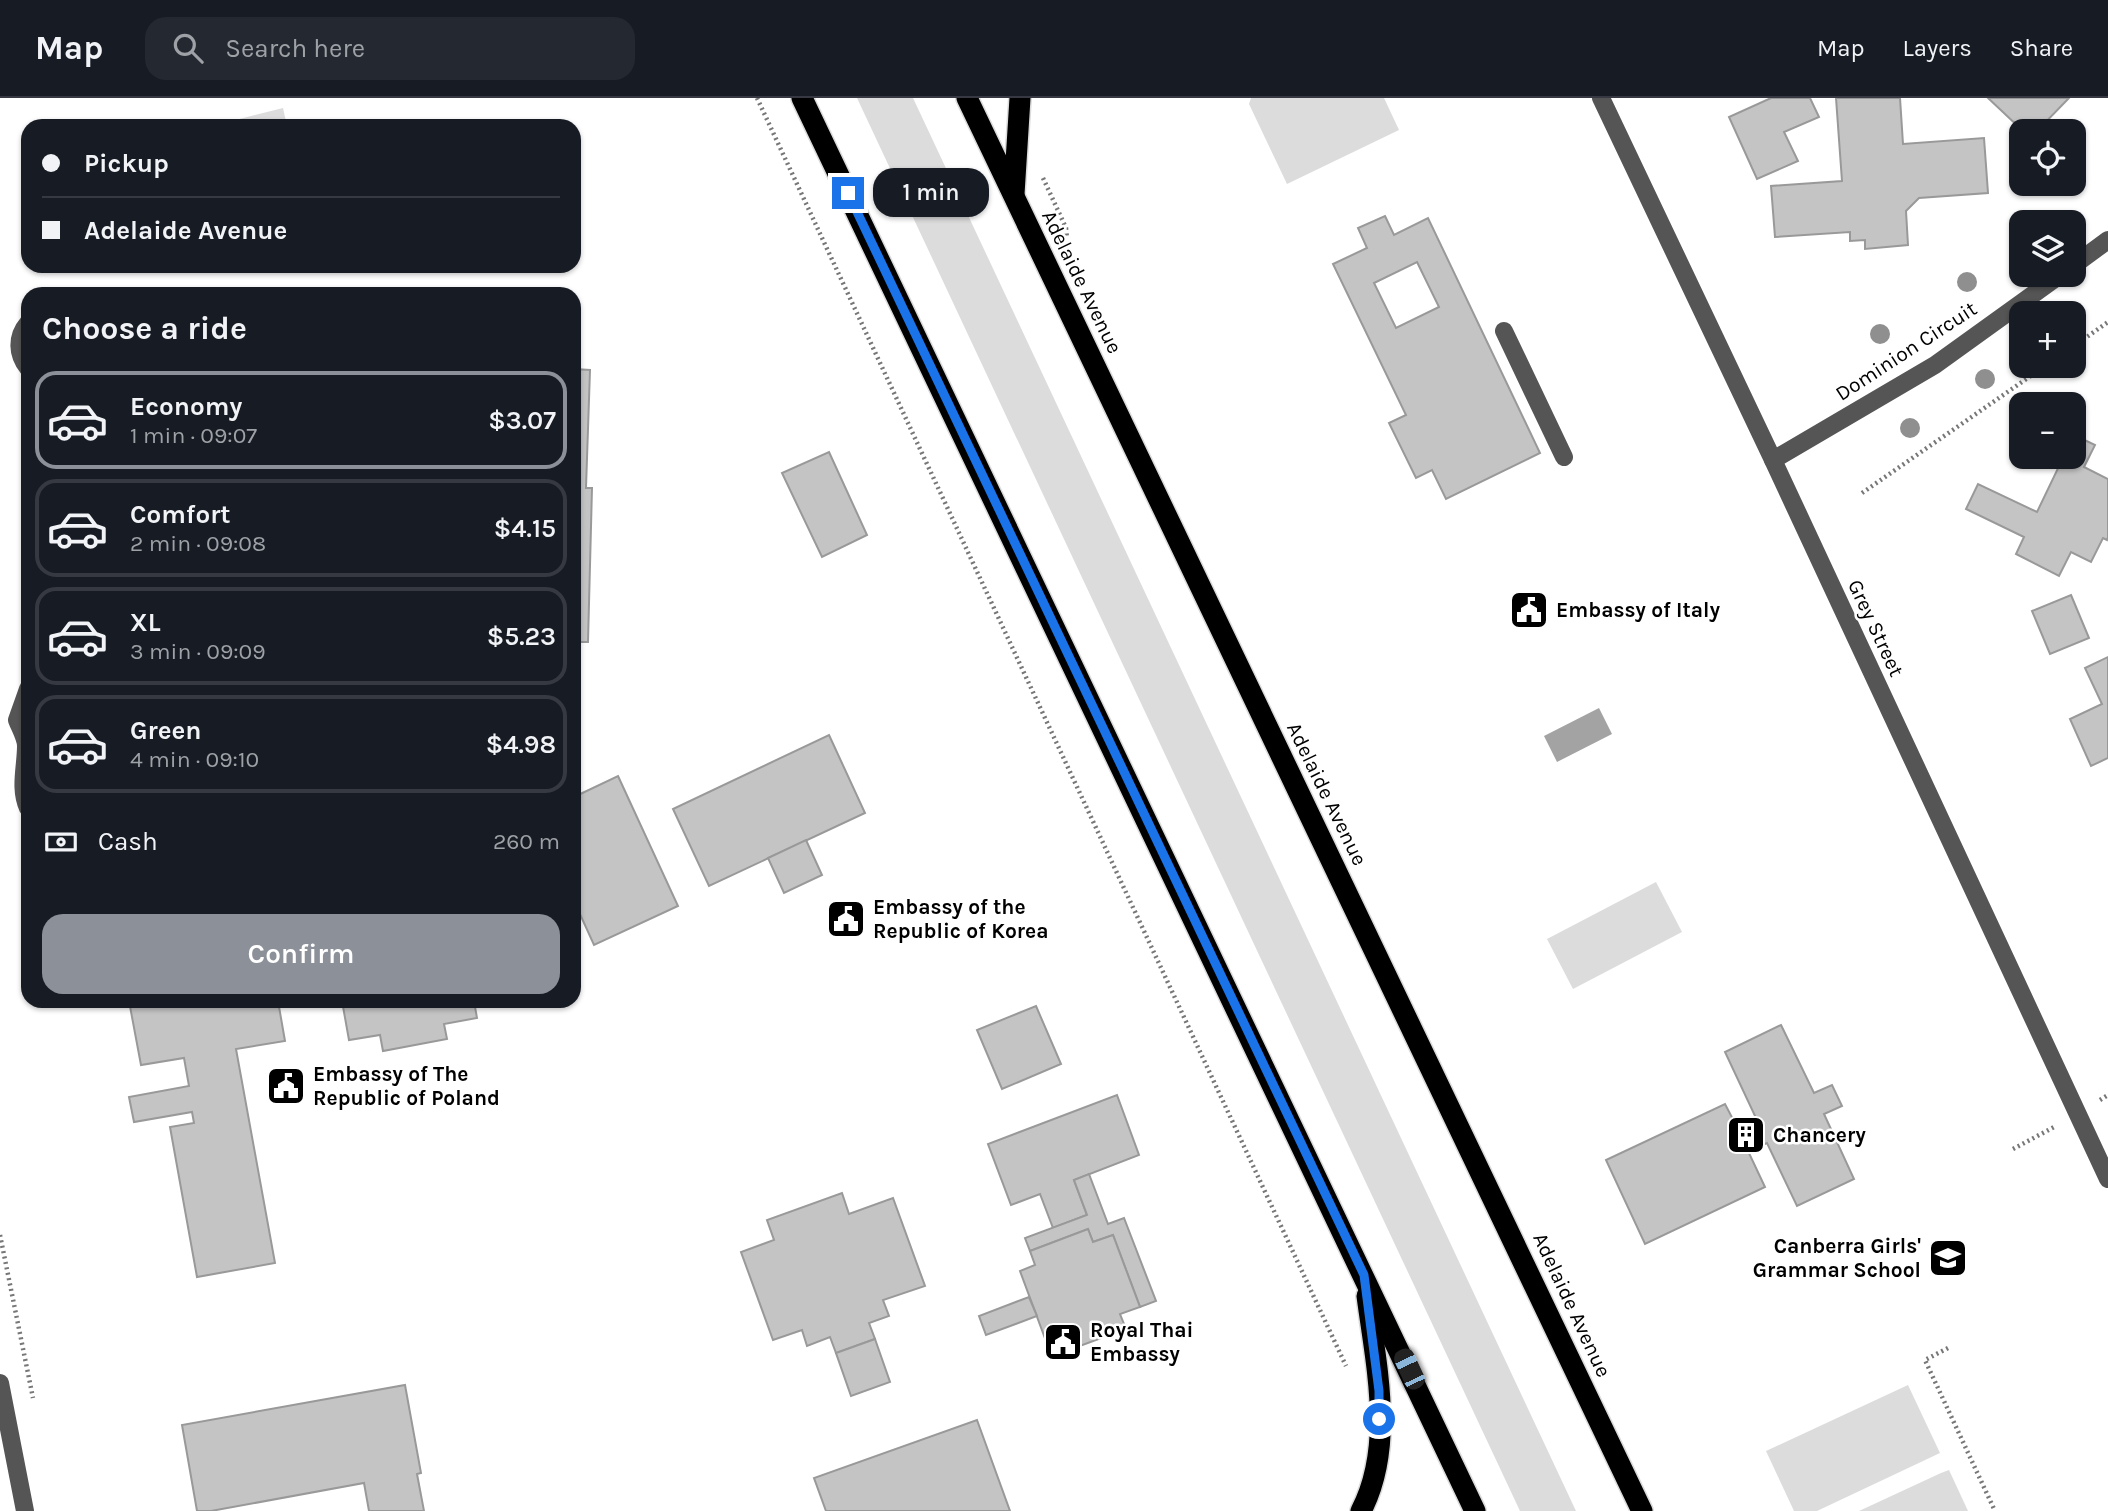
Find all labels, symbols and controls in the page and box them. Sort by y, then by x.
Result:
search box [145,17,635,80]
text: Map [35,29,103,67]
icon: search [169,29,207,67]
text: Search here [225,33,365,64]
text: Map [1817,34,1865,62]
text: Layers [1903,34,1972,62]
text: Share [2010,34,2073,62]
map controls [2009,119,2086,469]
button: locate [2009,119,2086,196]
text: Pickup [84,148,169,179]
callout: 1 min [872,168,988,217]
route end [832,177,864,209]
text: 1 min [902,179,960,206]
street label: Adelaide Avenue [1037,206,1127,358]
button: layers [2009,210,2086,287]
text: Adelaide Avenue [84,215,287,246]
street label: Dominion Circuit [1831,296,1981,406]
button: + [2009,301,2086,378]
text: Choose a ride [42,310,247,347]
icon: car [46,389,109,452]
text: Economy [130,391,242,422]
button: − [2009,392,2086,469]
text: $3.07 [488,405,556,436]
text: 1 min · 09:07 [130,422,257,449]
icon: car [46,497,109,560]
text: Comfort [130,499,231,530]
text: $4.15 [494,513,556,544]
text: 2 min · 09:08 [130,530,266,557]
street label: Grey Street [1843,576,1909,680]
public building icon: Embassy of Italy [1508,589,1550,631]
place label: Embassy of Italy [1556,598,1720,622]
icon: car [46,605,109,668]
text: XL [130,607,161,638]
text: $5.23 [487,621,556,652]
text: 3 min · 09:09 [130,638,266,665]
icon: car [46,713,109,776]
text: Green [130,715,202,746]
street label: Adelaide Avenue [1282,718,1372,870]
text: $4.98 [486,729,556,760]
text: 4 min · 09:10 [130,746,259,773]
icon: cash [42,823,80,861]
text: Cash [98,826,158,857]
text: 260 m [493,828,560,855]
place label: Embassy of the Republic of Korea [873,895,1048,943]
public building icon: Embassy of the Republic of Korea [825,898,867,940]
button: Confirm [42,914,560,994]
place label: Embassy of The Republic of Poland [313,1062,500,1110]
public building icon: Embassy of The Republic of Poland [265,1065,307,1107]
building icon: Chancery [1725,1114,1767,1156]
place label: Chancery [1773,1123,1866,1147]
street label: Adelaide Avenue [1528,1229,1616,1381]
place label: Canberra Girls' Grammar School [1753,1234,1921,1282]
school or university icon: Canberra Girls' Grammar School [1927,1237,1969,1279]
place label: Royal Thai Embassy [1090,1318,1193,1366]
public building icon: Royal Thai Embassy [1042,1321,1084,1363]
car [1391,1346,1428,1392]
route start [1363,1403,1395,1435]

